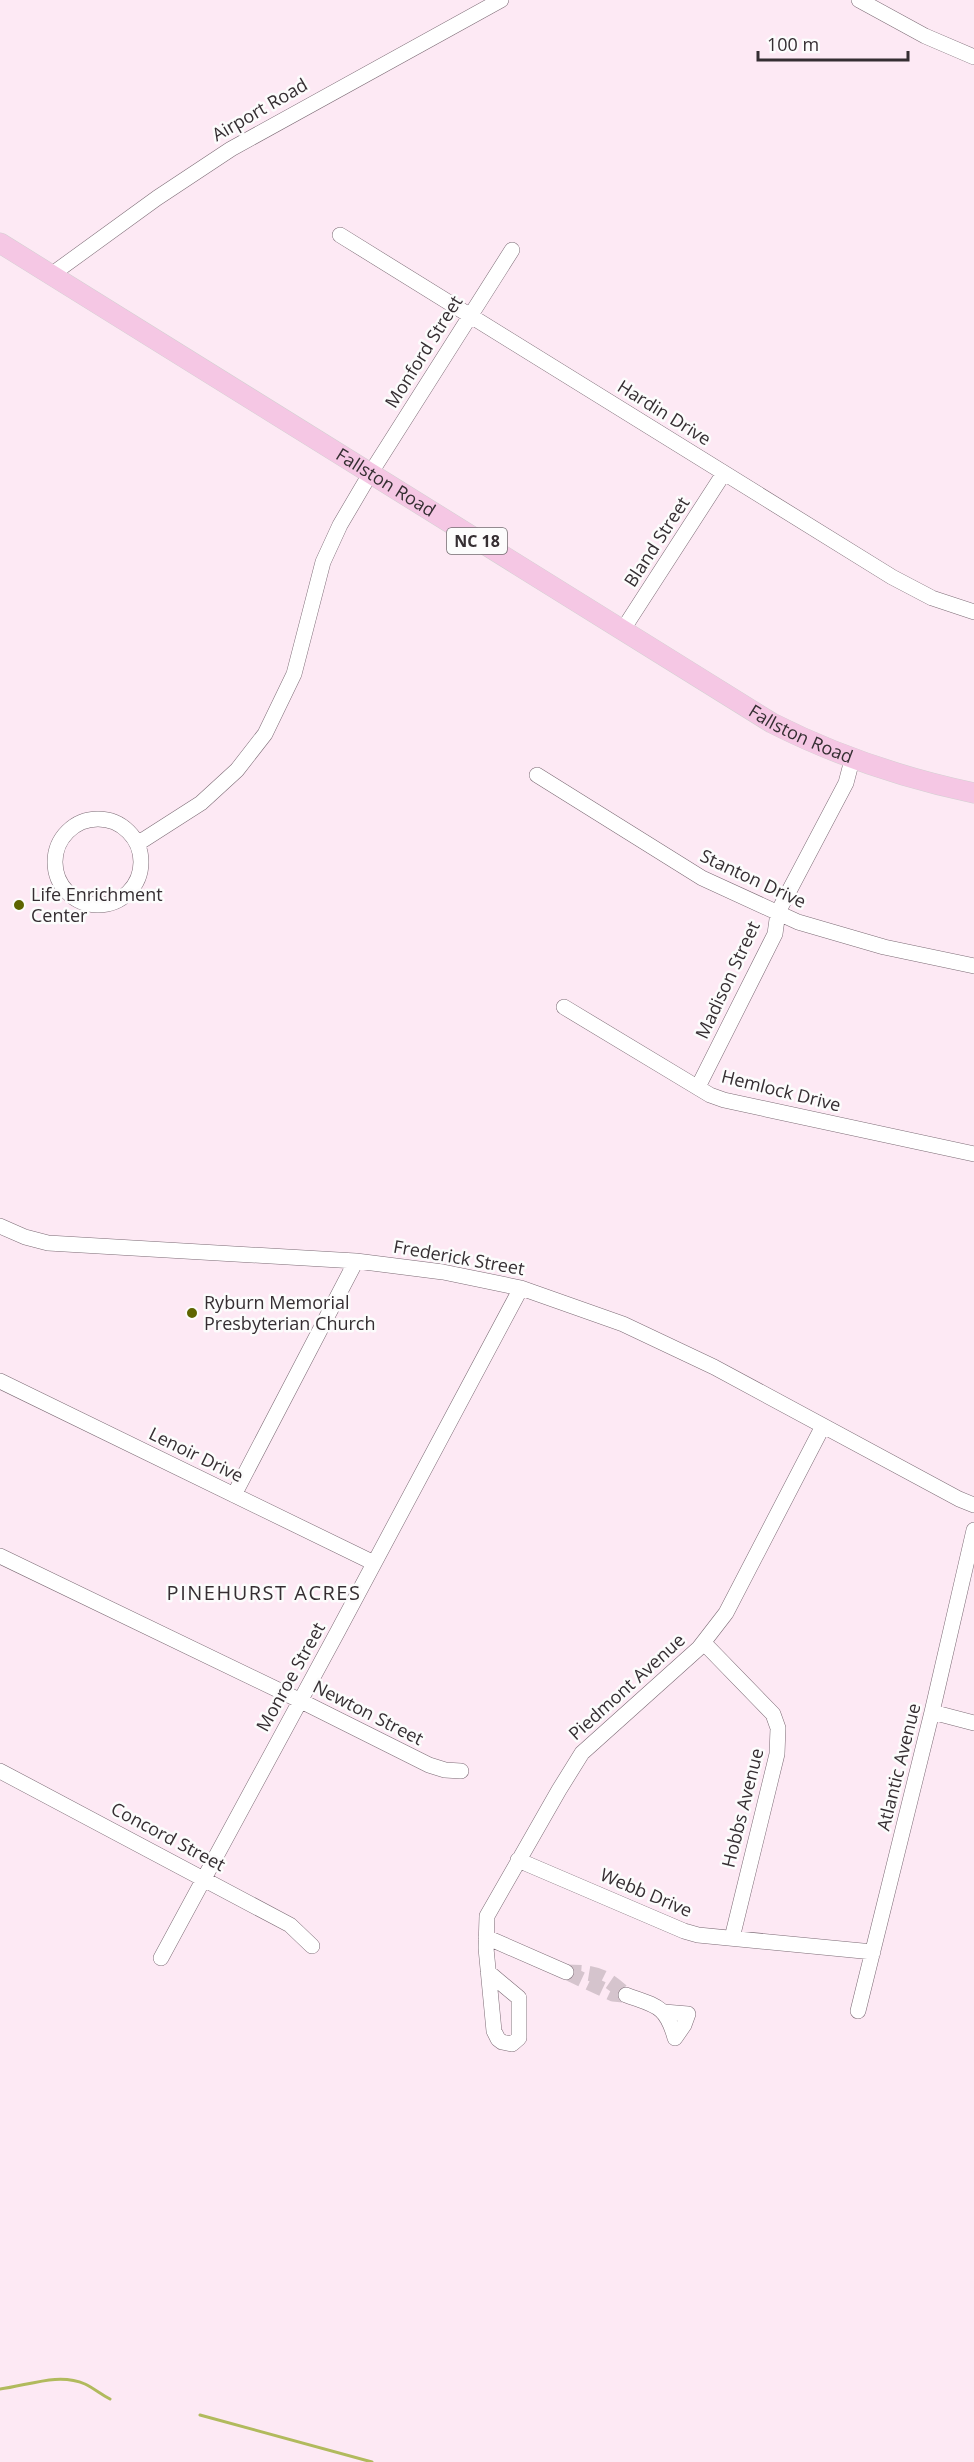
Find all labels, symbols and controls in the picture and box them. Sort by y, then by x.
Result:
scale bar [758,24,908,62]
text: 100 m [767,32,819,56]
street label: Airport Road [207,72,312,146]
street label: Monford Street [379,291,467,412]
street label: Hardin Drive [613,374,716,450]
street label: Fallston Road [332,442,440,522]
street label: Bland Street [618,492,694,591]
road number: NC 18 [447,528,507,554]
street label: Fallston Road [745,698,857,768]
street label: Stanton Drive [697,843,810,913]
place label: Life Enrichment Center [31,882,163,927]
marker: Life Enrichment Center [12,898,26,912]
street label: Madison Street [689,917,765,1042]
street label: Hemlock Drive [719,1064,843,1116]
street label: Frederick Street [392,1234,527,1280]
place label: Ryburn Memorial Presbyterian Church [204,1290,375,1335]
marker: Ryburn Memorial Presbyterian Church [185,1306,199,1320]
street label: Lenoir Drive [145,1421,248,1487]
district label: PINEHURST ACRES [167,1579,361,1606]
street label: Monroe Street [250,1618,330,1735]
street label: Piedmont Avenue [563,1628,690,1745]
street label: Newton Street [309,1674,428,1750]
street label: Atlantic Avenue [871,1701,925,1833]
street label: Hobbs Avenue [716,1746,768,1870]
street label: Concord Street [107,1796,230,1876]
street label: Webb Drive [597,1862,696,1922]

